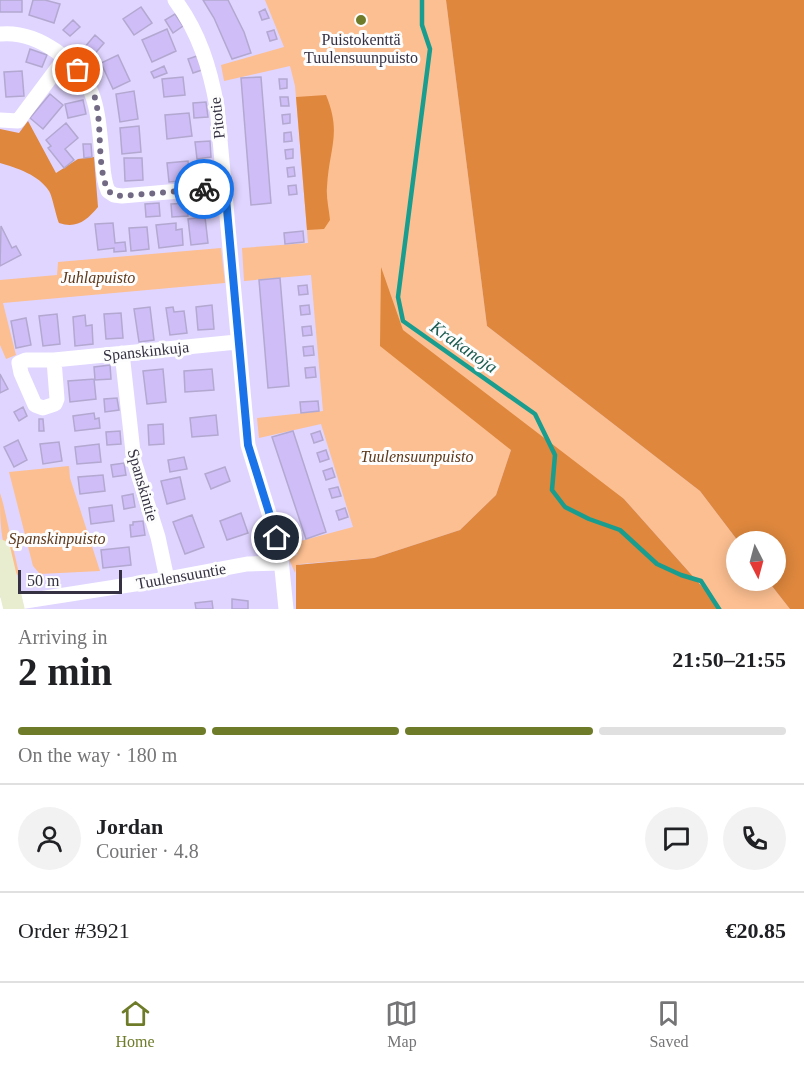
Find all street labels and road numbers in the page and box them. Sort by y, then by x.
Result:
street label: Pitotie [206,96,228,140]
street label: Spanskinkuja [102,338,190,365]
street label: Spanskintie [124,447,161,524]
street label: Tuulensuuntie [135,560,227,592]

